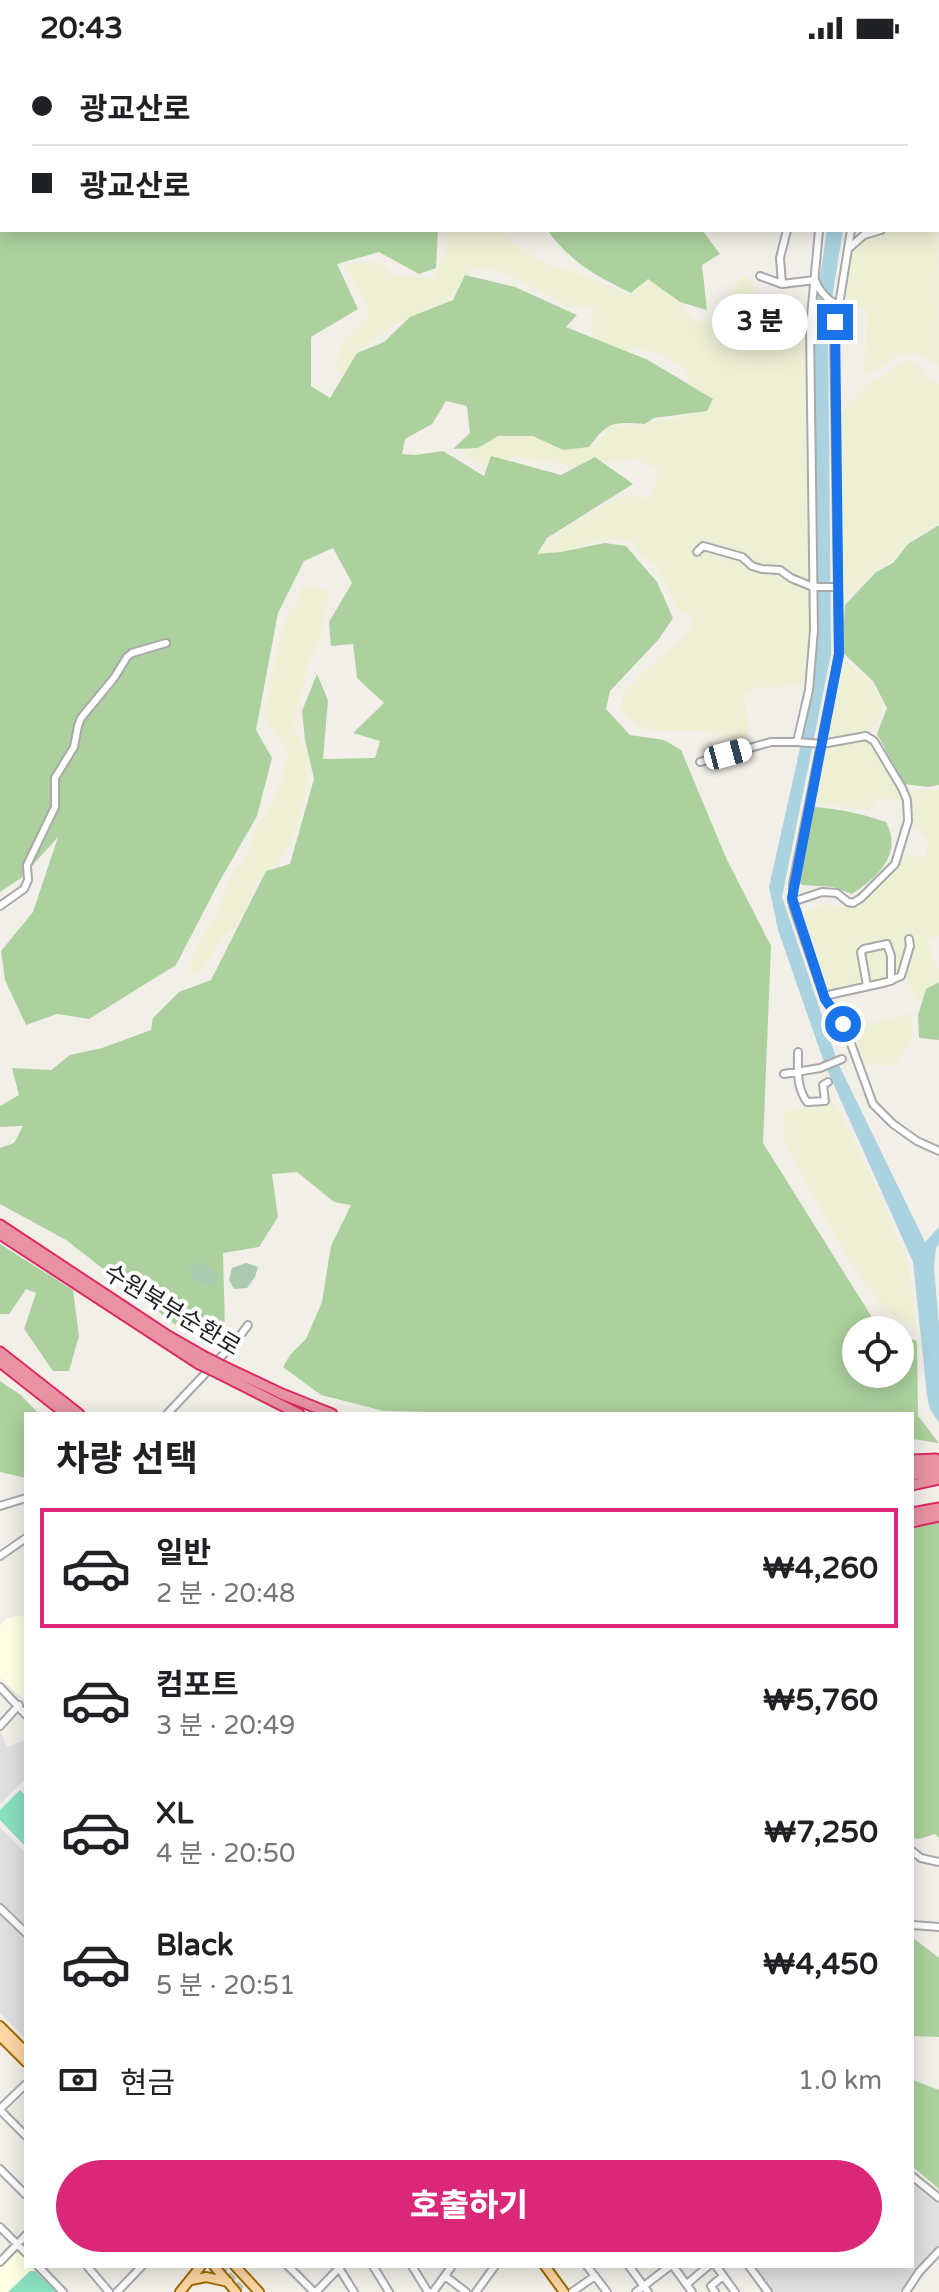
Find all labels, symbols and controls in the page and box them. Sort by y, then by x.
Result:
text: 20:43 [40,10,123,47]
text: 광교산로 [80,91,190,128]
text: 광교산로 [80,168,190,205]
callout: 3 분 [711,294,807,350]
route end [817,304,853,340]
text: 3 분 [736,306,784,337]
car [702,736,754,772]
route start [825,1006,861,1042]
street label: 수원북부순환로 [98,1258,246,1362]
map controls [842,1316,914,1388]
button: locate [842,1316,914,1388]
text: 차량 선택 [56,1438,198,1481]
icon: car [60,1532,132,1604]
text: 일반 [156,1535,211,1572]
text: ₩4,260 [762,1550,878,1587]
text: 2 분 · 20:48 [156,1578,295,1609]
icon: car [60,1664,132,1736]
text: 컴포트 [156,1667,239,1704]
text: ₩5,760 [763,1682,878,1719]
text: 3 분 · 20:49 [156,1710,295,1741]
text: XL [156,1795,193,1832]
icon: car [60,1796,132,1868]
text: ₩7,250 [764,1814,878,1851]
text: 4 분 · 20:50 [156,1838,295,1869]
text: Black [156,1927,233,1964]
icon: car [60,1928,132,2000]
text: ₩4,450 [763,1946,878,1983]
text: 5 분 · 20:51 [156,1970,295,2001]
icon: cash [56,2058,100,2102]
text: 현금 [120,2065,175,2102]
text: 1.0 km [798,2065,882,2096]
button: 호출하기 [56,2160,882,2252]

